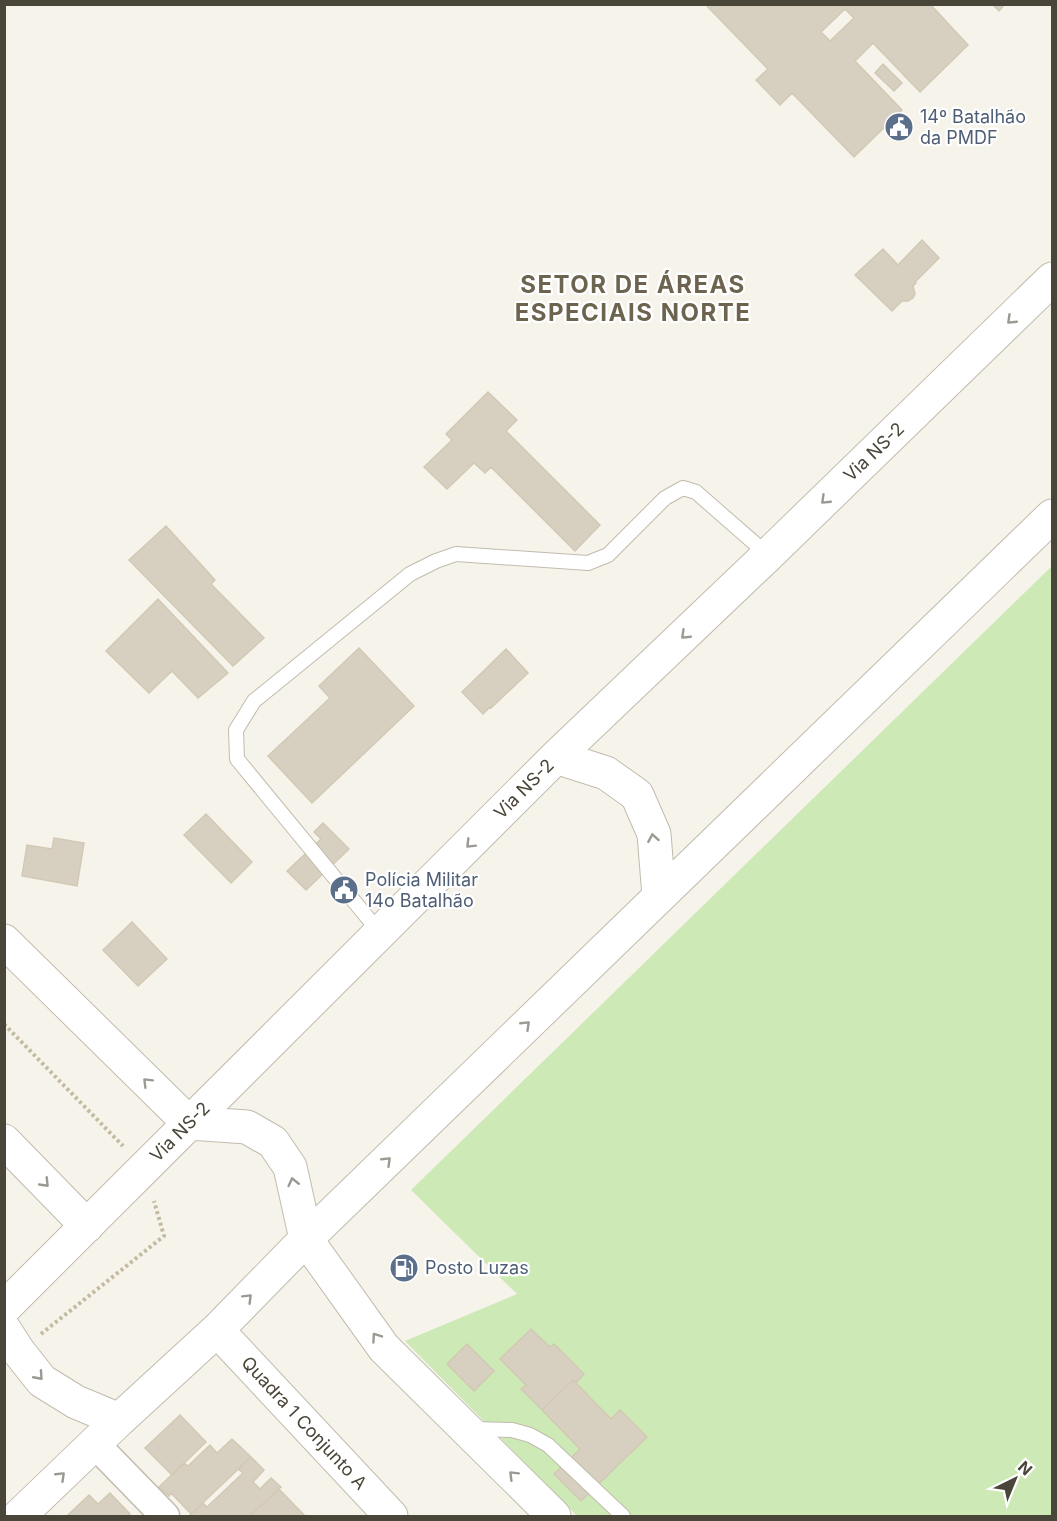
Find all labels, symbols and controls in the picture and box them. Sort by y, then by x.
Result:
place label: 14º Batalhão da PMDF [920,106,1026,148]
public building icon: 14º Batalhão da PMDF [883,111,915,143]
district label: SETOR DE ÁREAS ESPECIAIS NORTE [515,270,751,327]
one-way arrow [1007,313,1017,324]
street label: Via NS-2 [839,418,908,485]
one-way arrow [822,492,833,503]
one-way arrow [681,628,691,639]
street label: Via NS-2 [489,754,558,823]
one-way arrow [647,833,660,843]
one-way arrow [466,837,477,848]
place label: Polícia Militar 14o Batalhão [365,869,478,911]
public building icon: Polícia Militar 14o Batalhão [328,874,360,906]
one-way arrow [520,1021,530,1032]
one-way arrow [143,1078,153,1089]
street label: Via NS-2 [145,1097,214,1166]
one-way arrow [380,1157,390,1168]
one-way arrow [38,1175,49,1186]
one-way arrow [288,1177,301,1187]
fuel station icon: Posto Luzas [388,1252,420,1284]
place label: Posto Luzas [425,1257,529,1278]
one-way arrow [241,1294,252,1305]
one-way arrow [372,1332,383,1343]
street label: Quadra 1 Conjunto A [237,1352,371,1493]
one-way arrow [32,1369,43,1380]
north arrow [985,1449,1045,1509]
text: N [1014,1457,1037,1480]
one-way arrow [55,1472,65,1483]
one-way arrow [509,1472,520,1483]

